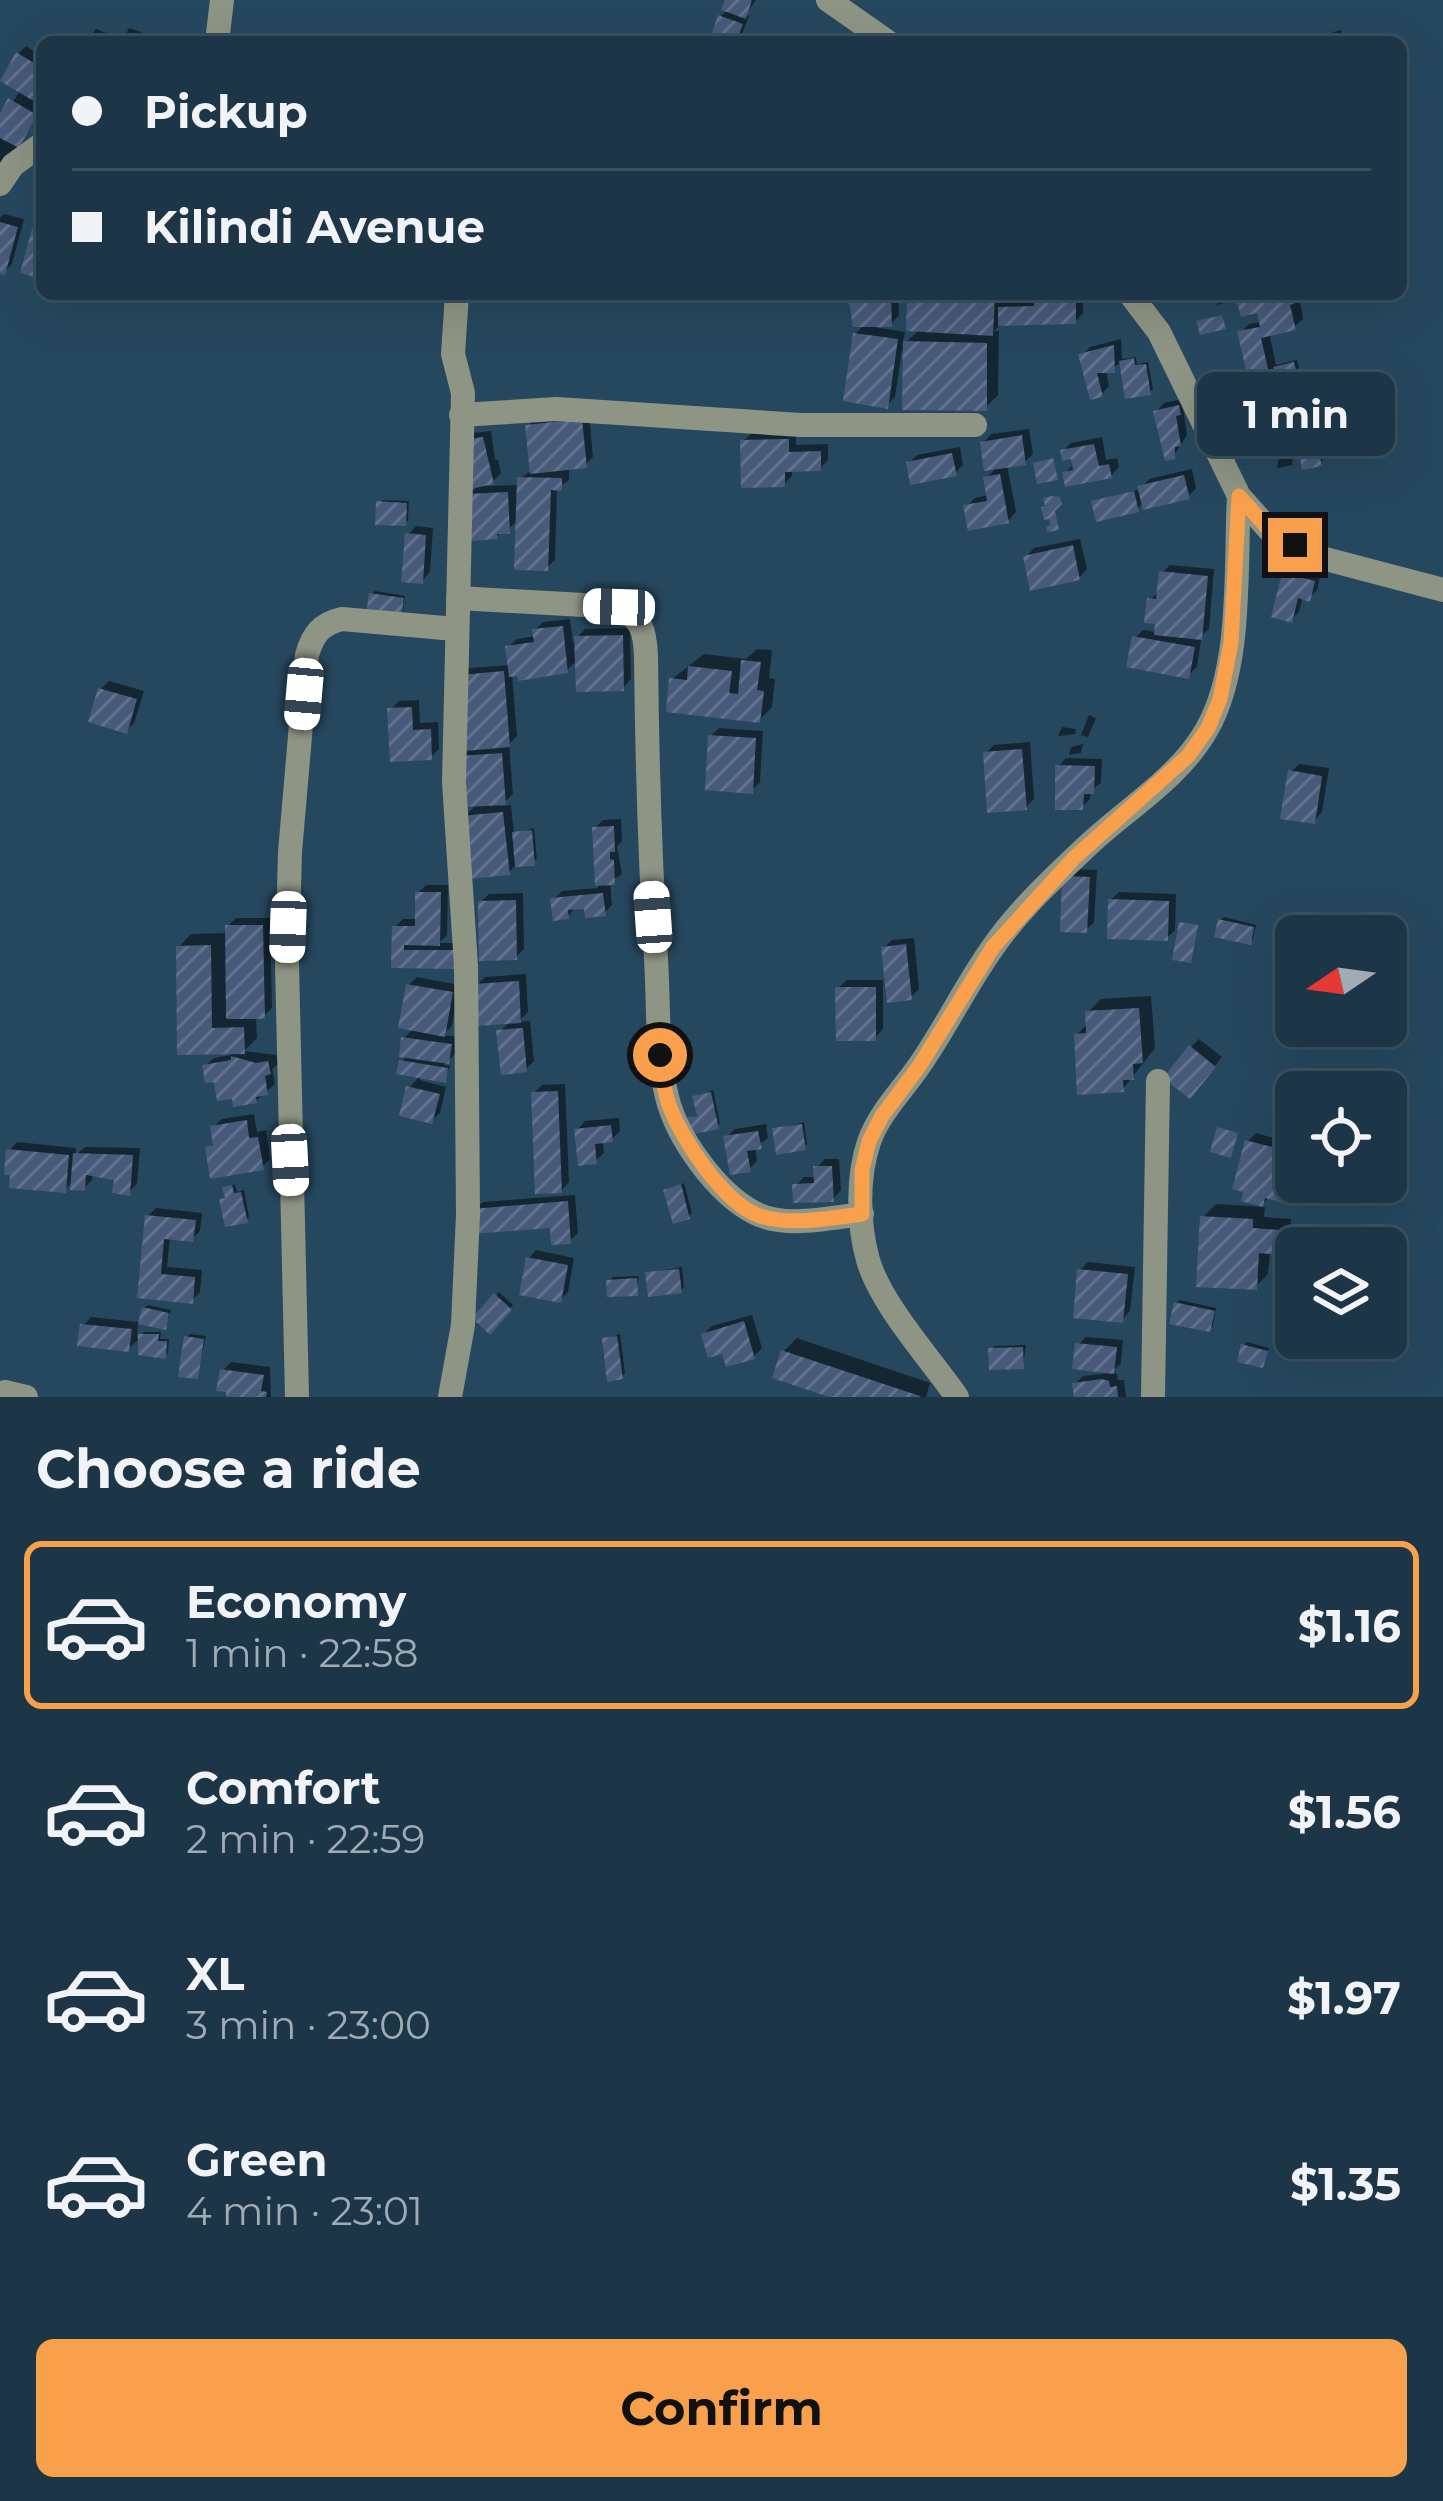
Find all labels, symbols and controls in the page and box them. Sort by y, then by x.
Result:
text: Pickup [144,84,308,139]
text: Kilindi Avenue [144,199,485,254]
callout: 1 min [1196,371,1394,455]
text: 1 min [1243,390,1349,438]
route end [1268,518,1322,572]
car [582,588,656,626]
car [283,657,325,731]
car [633,880,673,954]
car [269,890,307,964]
north arrow [1275,915,1407,1047]
map controls [1275,915,1407,1359]
route start [633,1028,687,1082]
button: locate [1275,1071,1407,1203]
car [270,1123,310,1197]
button: layers [1275,1227,1407,1359]
text: Choose a ride [36,1436,421,1502]
icon: car [42,1571,150,1679]
text: Economy [186,1574,406,1629]
text: $1.16 [1298,1598,1401,1653]
text: 1 min · 22:58 [186,1629,418,1677]
icon: car [42,1757,150,1865]
text: Comfort [186,1760,381,1815]
text: $1.56 [1288,1784,1401,1839]
text: 2 min · 22:59 [186,1815,425,1863]
icon: car [42,1943,150,2051]
text: XL [186,1946,244,2001]
text: $1.97 [1287,1970,1401,2025]
text: 3 min · 23:00 [186,2001,431,2049]
icon: car [42,2129,150,2237]
text: Green [186,2132,328,2187]
text: $1.35 [1290,2156,1401,2211]
text: 4 min · 23:01 [186,2187,423,2235]
button: Confirm [36,2339,1407,2477]

